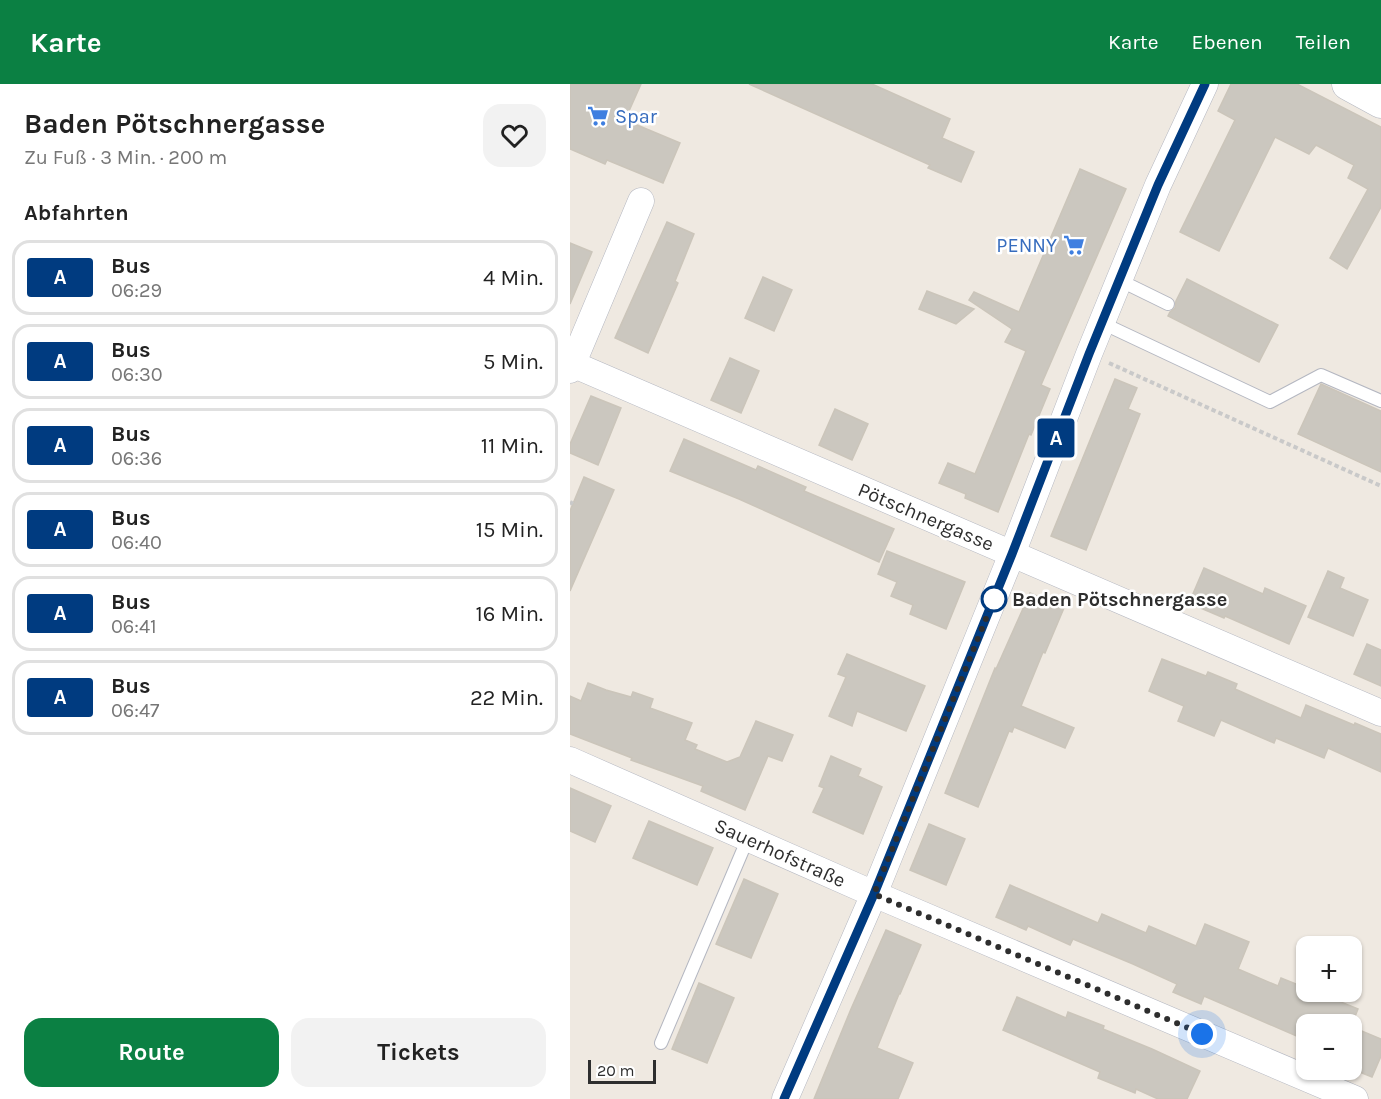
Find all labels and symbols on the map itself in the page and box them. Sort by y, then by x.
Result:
supermarket icon: Spar [586,104,610,128]
place label: Spar [615,105,658,128]
supermarket icon: PENNY [1062,233,1086,257]
place label: PENNY [996,234,1057,257]
line badge: A [1036,418,1076,458]
street label: Pötschnergasse [855,478,997,556]
marker: Baden Pötschnergasse [981,586,1007,612]
place label: Baden Pötschnergasse [1012,588,1227,611]
street label: Sauerhofstraße [711,814,849,892]
your location [1187,1019,1217,1049]
scale bar [588,1057,656,1084]

